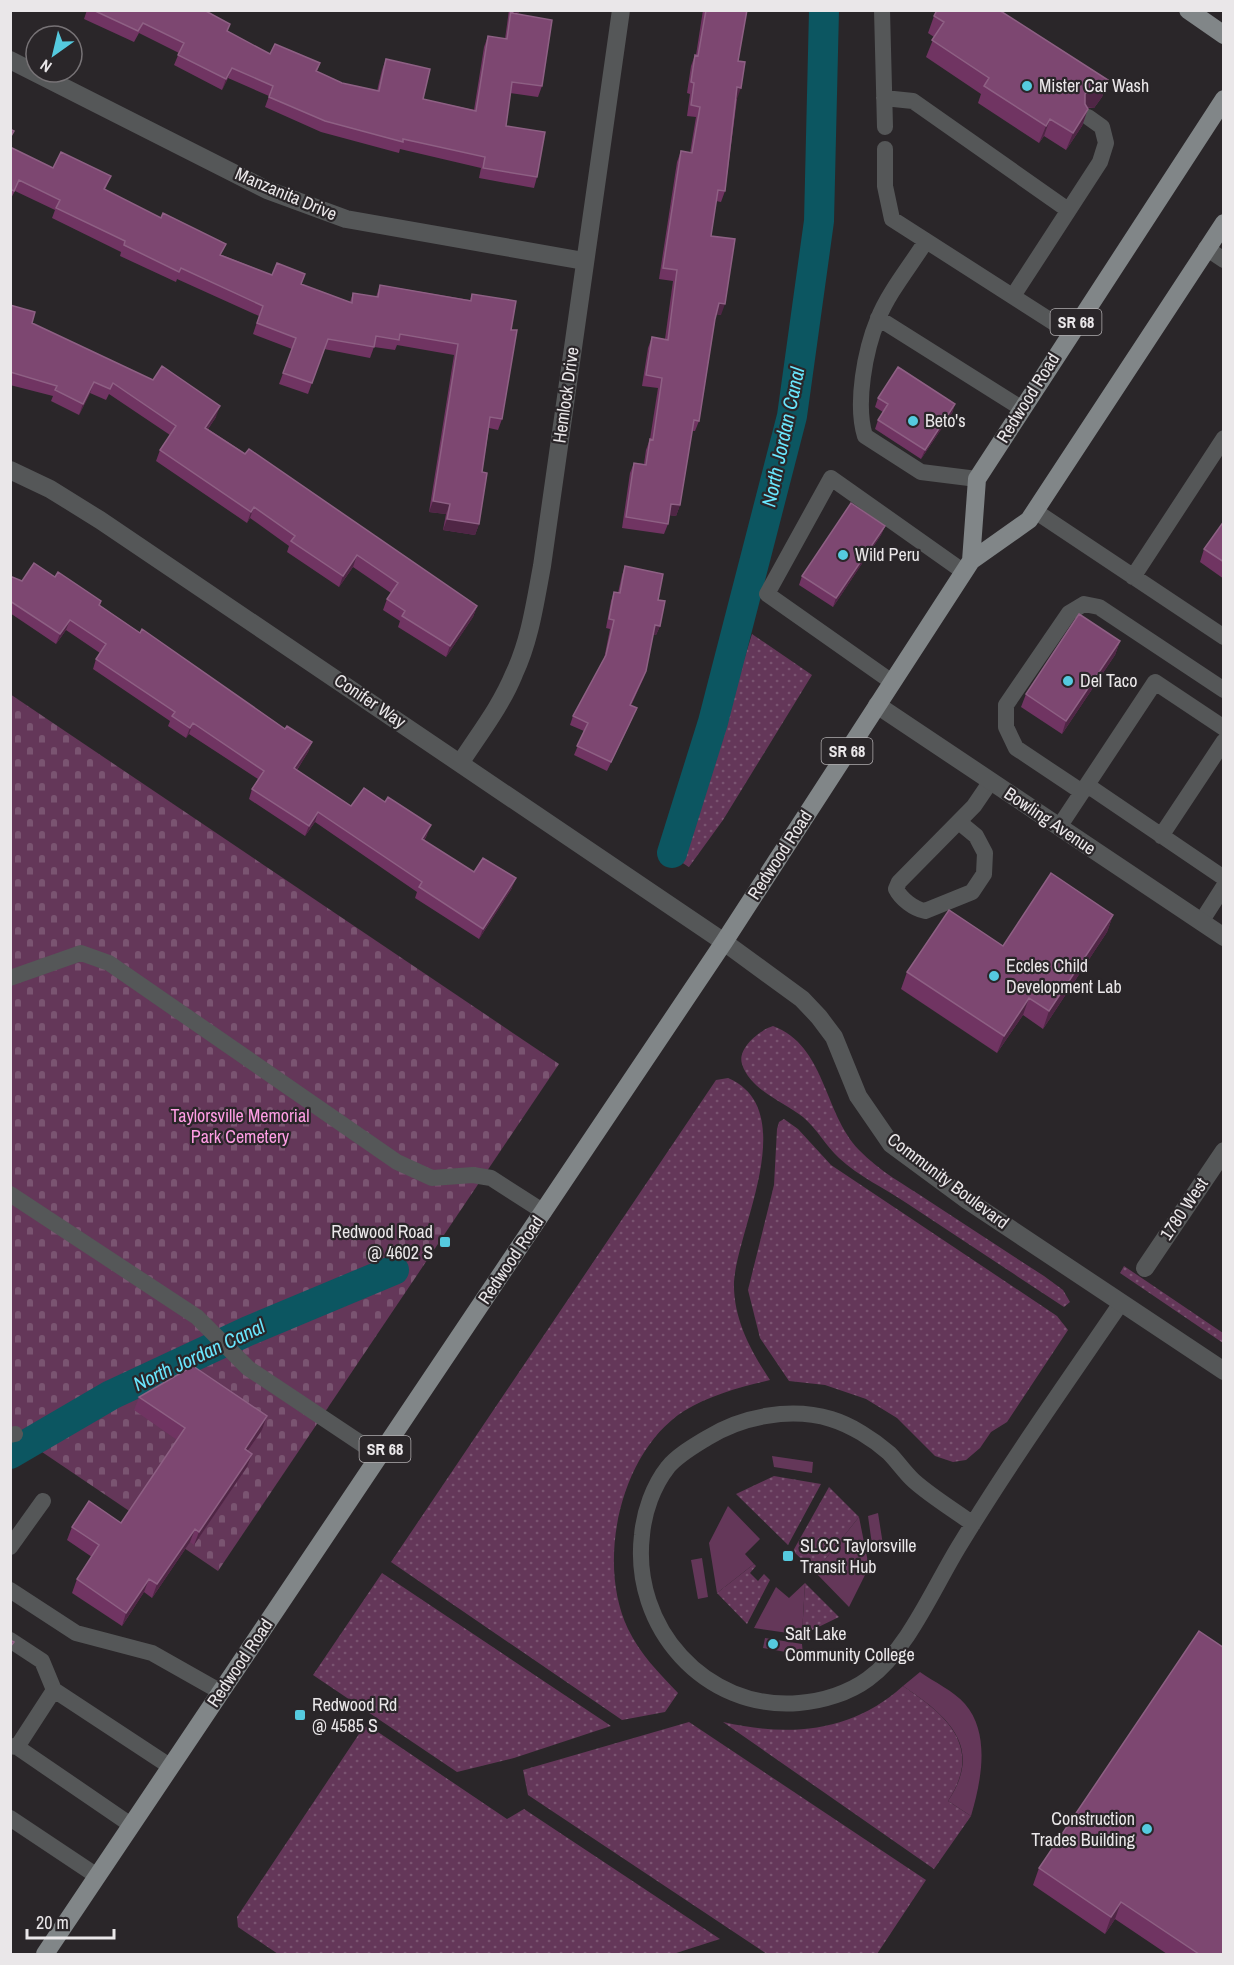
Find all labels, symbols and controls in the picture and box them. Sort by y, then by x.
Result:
north arrow [24,24,84,84]
text: N [36,55,56,78]
place label: Mister Car Wash [1039,73,1149,98]
marker: Mister Car Wash [1020,79,1034,93]
street label: Manzanita Drive [231,161,341,226]
road number: SR 68 [1050,309,1102,335]
street label: Hemlock Drive [546,345,585,445]
street label: Redwood Road [990,348,1065,448]
water label: North Jordan Canal [755,364,811,509]
place label: Beto's [925,408,966,433]
marker: Beto's [906,414,920,428]
place label: Wild Peru [855,542,920,567]
marker: Wild Peru [836,548,850,562]
street label: Conifer Way [330,667,412,734]
place label: Del Taco [1080,668,1137,693]
marker: Del Taco [1061,674,1075,688]
road number: SR 68 [822,738,872,764]
street label: Bowling Avenue [1000,781,1101,860]
street label: Redwood Road [741,805,818,904]
place label: Eccles Child Development Lab [1006,953,1122,999]
marker: Eccles Child Development Lab [987,969,1001,983]
park label: Taylorsville Memorial Park Cemetery [171,1103,309,1149]
street label: Community Boulevard [882,1127,1014,1235]
street label: 1780 West [1154,1173,1214,1245]
street label: Redwood Road [472,1211,549,1309]
place label: Redwood Road @ 4602 S [331,1219,433,1265]
marker: Redwood Road @ 4602 S [438,1235,452,1249]
water label: North Jordan Canal [129,1312,269,1397]
road number: SR 68 [360,1436,410,1462]
place label: SLCC Taylorsville Transit Hub [800,1533,917,1579]
marker: SLCC Taylorsville Transit Hub [781,1549,795,1563]
street label: Redwood Road [201,1614,278,1712]
place label: Salt Lake Community College [785,1621,915,1667]
marker: Salt Lake Community College [766,1637,780,1651]
place label: Redwood Rd @ 4585 S [312,1692,397,1738]
marker: Redwood Rd @ 4585 S [293,1708,307,1722]
place label: Construction Trades Building [1031,1806,1136,1852]
marker: Construction Trades Building [1140,1822,1154,1836]
scale bar [27,1902,114,1940]
text: 20 m [36,1910,69,1935]

